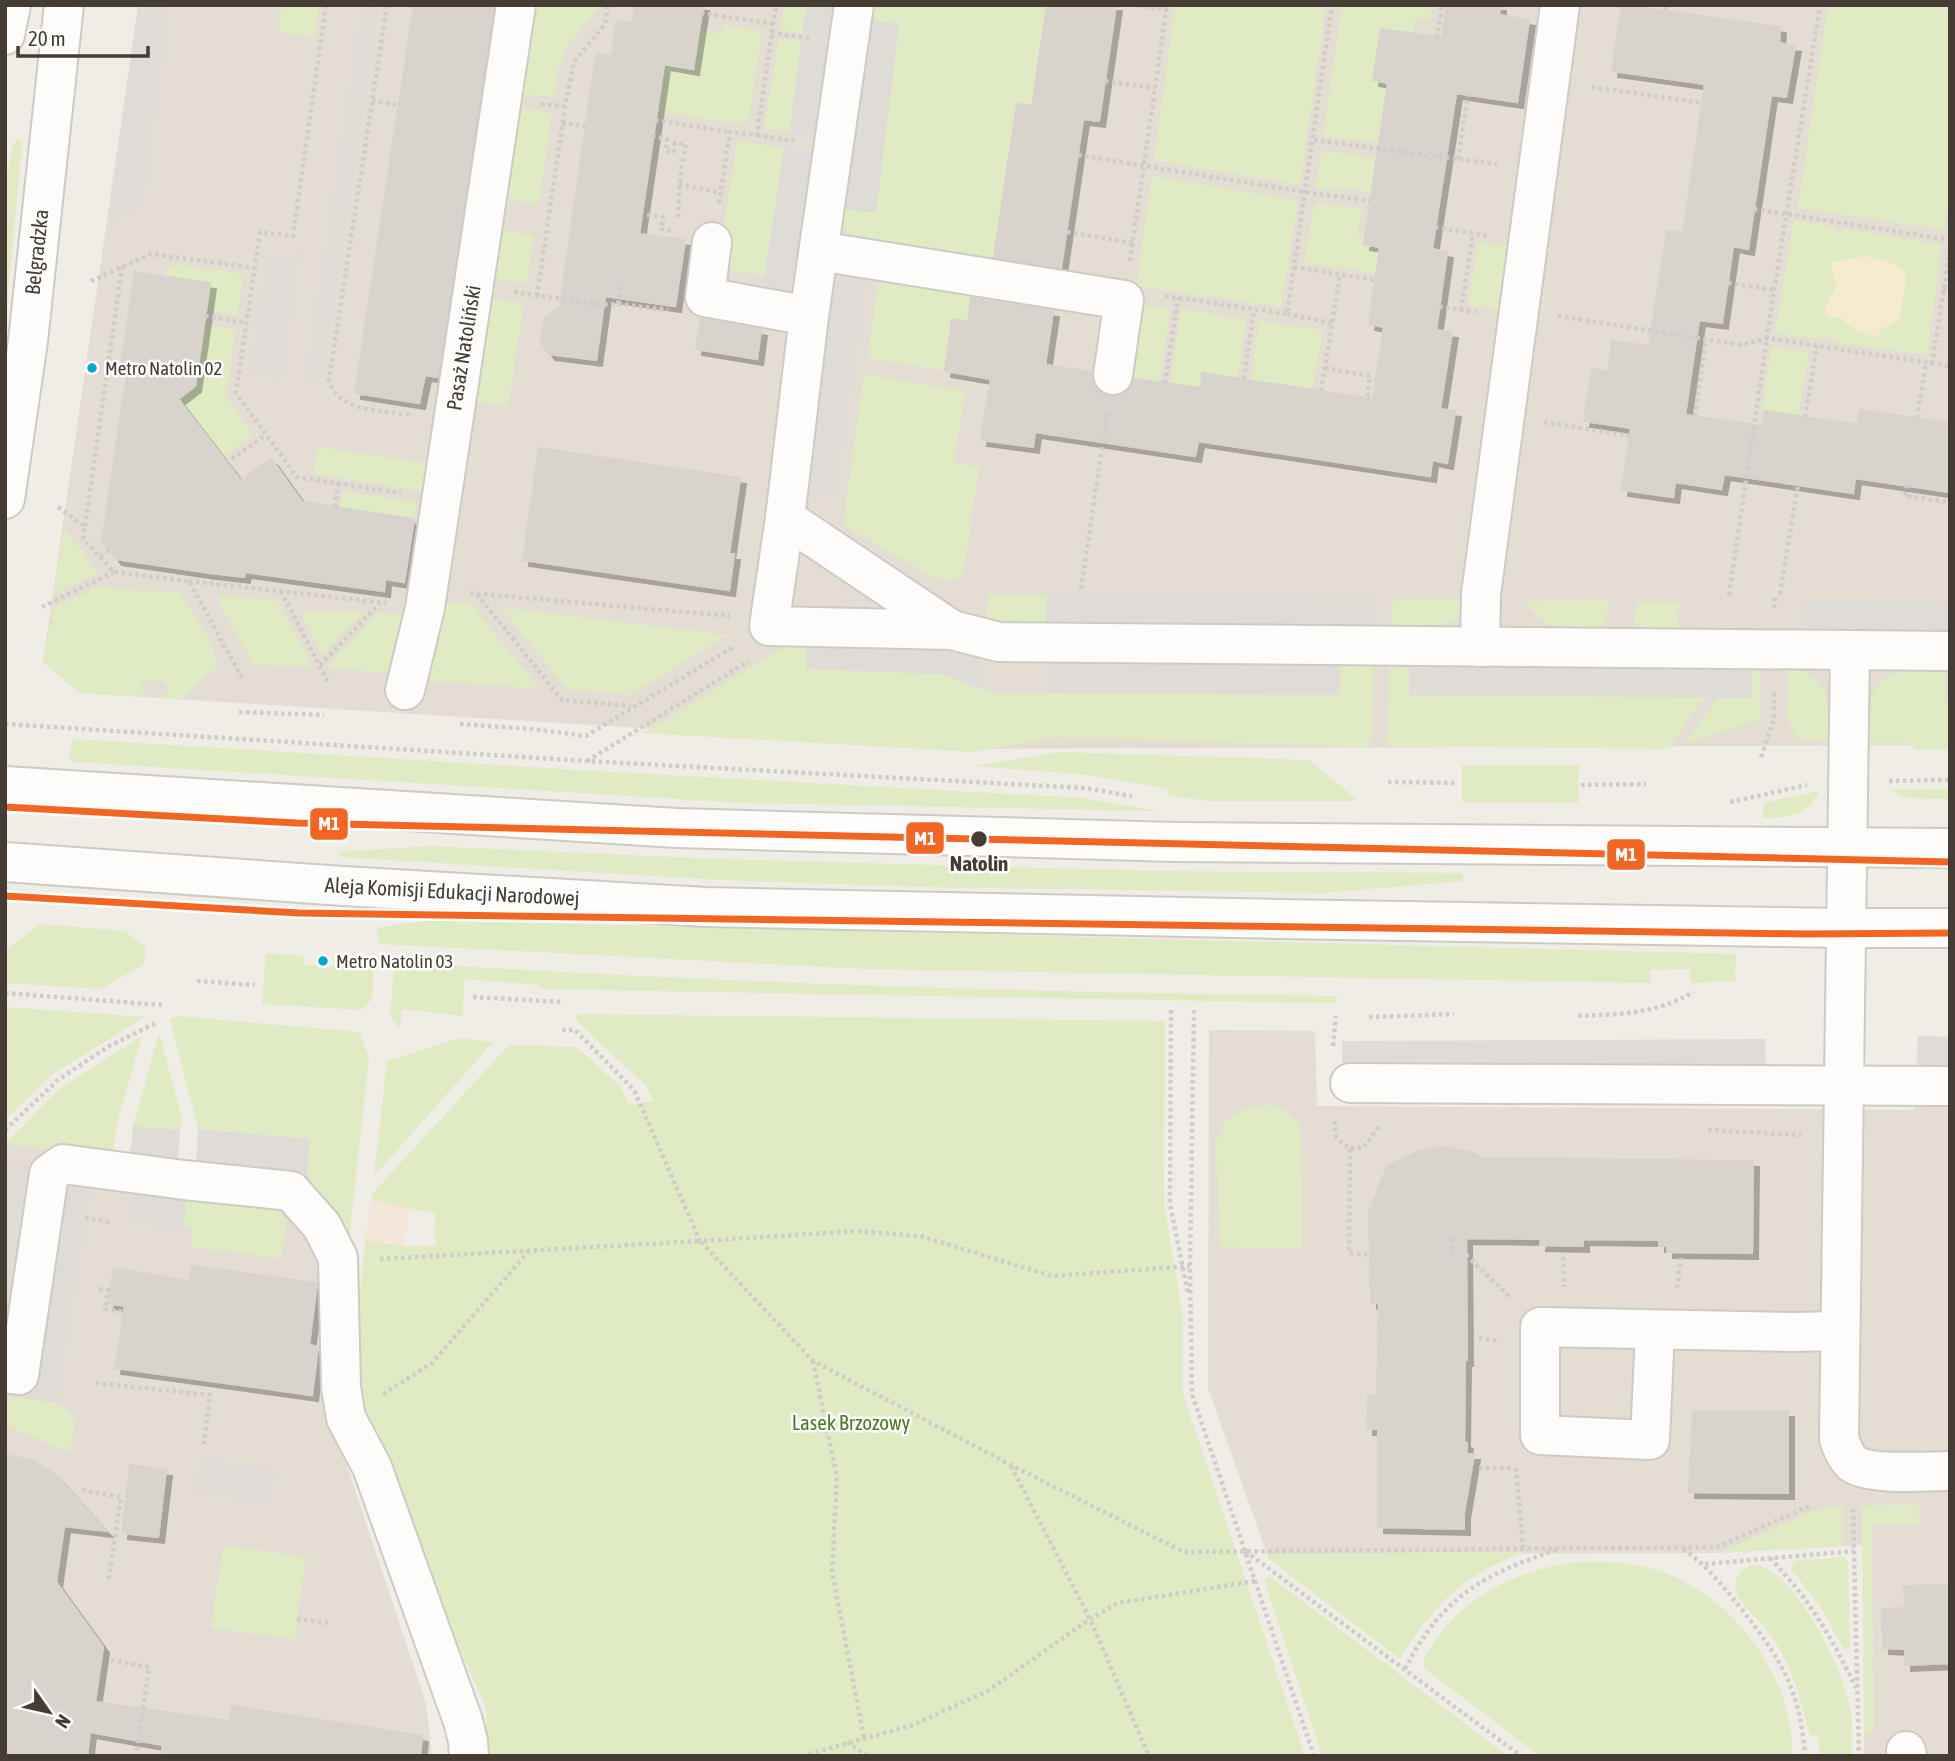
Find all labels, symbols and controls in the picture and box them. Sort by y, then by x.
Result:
scale bar [18,14,147,58]
text: 20 m [28,26,66,50]
street label: Belgradzka [20,208,52,296]
street label: Pasaż Natoliński [441,283,485,412]
place label: Metro Natolin 02 [105,357,222,379]
marker: Metro Natolin 02 [85,361,99,375]
line badge: M1 [309,807,349,841]
text: M1 [318,812,340,834]
line badge: M1 [905,821,945,855]
text: M1 [914,827,936,849]
marker: Natolin [969,829,989,849]
line badge: M1 [1606,838,1646,871]
text: M1 [1615,843,1637,865]
place label: Natolin [950,851,1008,875]
street label: Aleja Komisji Edukacji Narodowej [324,872,580,910]
place label: Metro Natolin 03 [336,950,453,972]
marker: Metro Natolin 03 [316,954,330,968]
park label: Lasek Brzozowy [792,1410,910,1434]
north arrow [14,1677,84,1747]
text: N [51,1711,75,1732]

